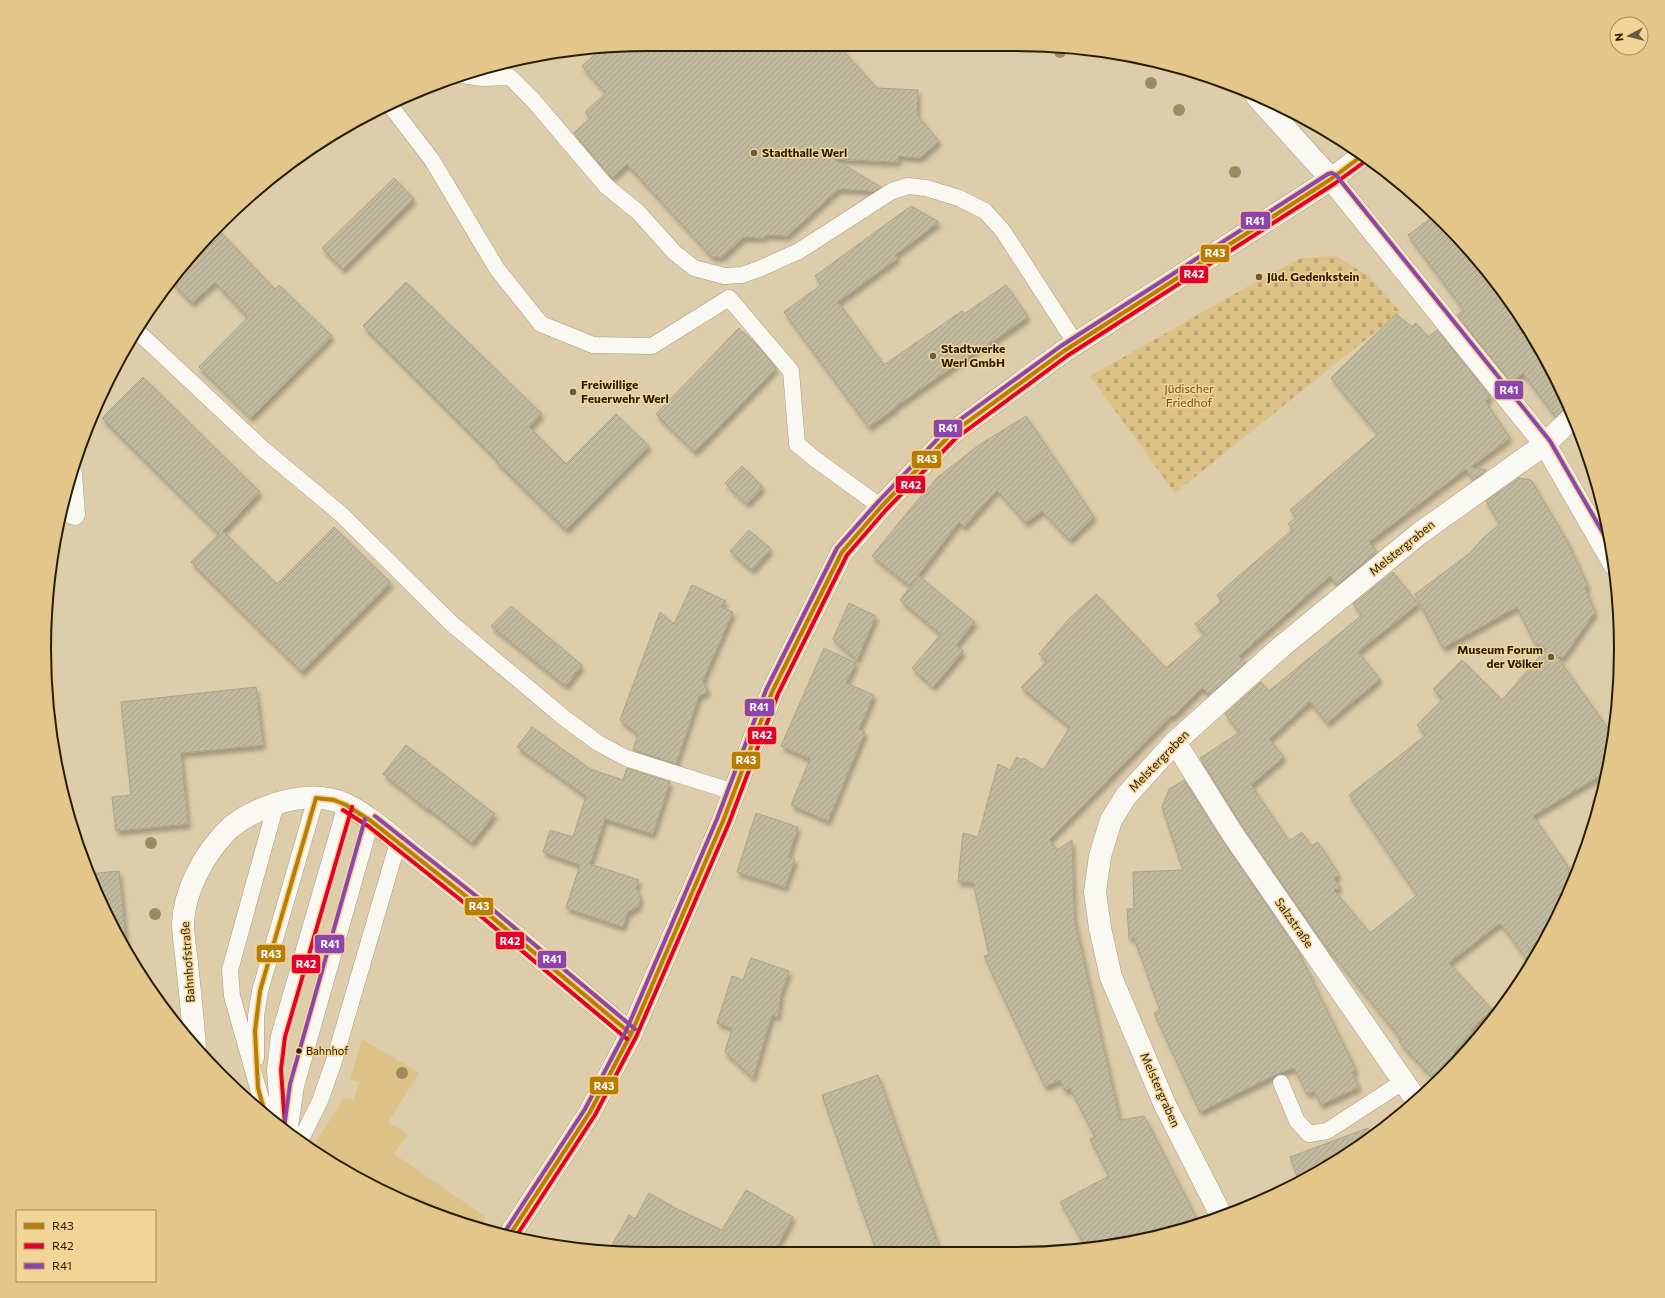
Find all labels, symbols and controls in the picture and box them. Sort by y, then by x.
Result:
north arrow [1609,16,1649,56]
text: N [1612,32,1626,42]
place label: Stadthalle Werl [762,145,847,159]
marker: Stadthalle Werl [749,148,759,158]
line badge: R41 [1240,211,1271,230]
text: R41 [1246,214,1264,227]
line badge: R43 [1200,244,1230,263]
text: R43 [1205,246,1225,259]
line badge: R42 [1179,265,1209,284]
text: R42 [1184,267,1204,280]
place label: Jüd. Gedenkstein [1267,269,1360,284]
marker: Jüd. Gedenkstein [1254,272,1264,282]
place label: Stadtwerke Werl GmbH [941,341,1005,369]
marker: Stadtwerke Werl GmbH [928,351,938,361]
place label: Freiwillige Feuerwehr Werl [581,377,669,405]
line badge: R41 [1494,380,1524,400]
park label: Jüdischer Friedhof [1164,381,1214,409]
text: R41 [1500,383,1518,396]
marker: Freiwillige Feuerwehr Werl [568,387,578,397]
line badge: R41 [933,419,963,438]
text: R41 [939,421,957,434]
line badge: R43 [911,450,942,469]
text: R43 [917,452,937,465]
line badge: R42 [895,475,926,494]
text: R42 [901,478,921,491]
street label: Melstergraben [1366,517,1437,578]
place label: Museum Forum der Völker [1457,642,1543,670]
marker: Museum Forum der Völker [1546,652,1556,662]
line badge: R41 [744,698,775,717]
text: R41 [750,700,768,713]
line badge: R42 [747,726,777,745]
street label: Melstergraben [1125,727,1191,794]
text: R42 [752,728,772,741]
line badge: R43 [731,751,761,770]
text: R43 [736,753,756,766]
street label: Salzstraße [1273,895,1317,950]
line badge: R43 [464,897,494,916]
text: R43 [469,899,489,912]
street label: Bahnhofstraße [177,921,197,1003]
line badge: R42 [495,931,525,950]
line badge: R41 [314,934,345,954]
text: R42 [500,934,520,947]
text: R41 [321,937,339,950]
line badge: R43 [256,944,286,963]
text: R43 [261,947,281,960]
line badge: R41 [537,950,567,969]
text: R41 [543,952,561,965]
line badge: R42 [291,954,321,974]
text: R42 [296,957,316,970]
place label: Bahnhof [306,1044,349,1057]
marker: Bahnhof [294,1046,304,1056]
street label: Melstergraben [1138,1050,1184,1129]
line badge: R43 [589,1076,619,1095]
text: R43 [594,1079,614,1092]
legend [16,1210,156,1282]
text: R43 [52,1218,74,1232]
text: R42 [52,1238,74,1252]
text: R41 [52,1258,72,1272]

